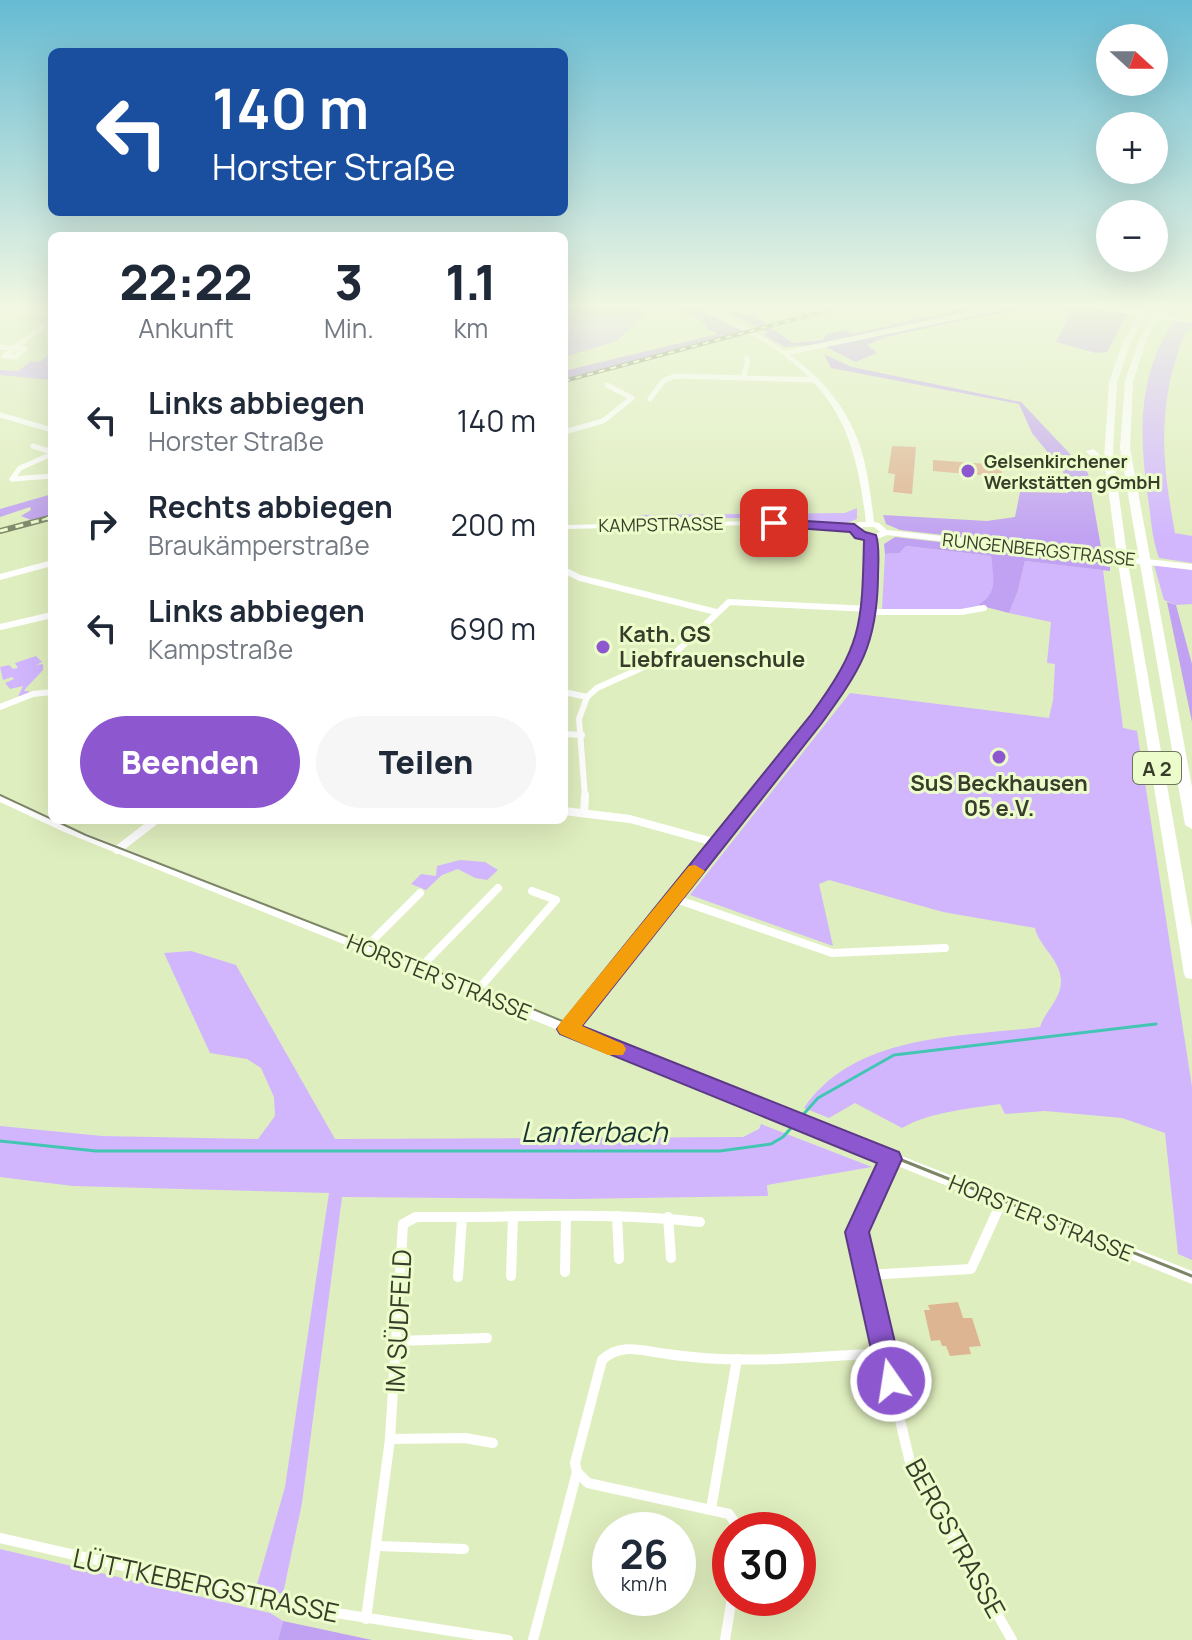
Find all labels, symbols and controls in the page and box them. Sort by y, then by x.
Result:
north arrow [1096,24,1168,96]
map controls [1096,24,1168,272]
text: 140 m [212,69,369,146]
icon: left [80,80,184,184]
button: + [1096,112,1168,184]
text: Horster Straße [212,142,455,191]
button: − [1096,200,1168,272]
text: 22:22 [119,249,253,314]
text: 3 [335,249,363,314]
text: 1.1 [445,249,497,314]
text: Ankunft [138,310,234,346]
text: Min. [324,310,374,346]
text: km [453,310,488,346]
text: Links abbiegen [148,382,365,423]
icon: left [80,398,124,442]
text: 140 m [457,400,536,441]
text: Horster Straße [148,423,324,459]
place label: Gelsenkirchener Werkstätten gGmbH [984,449,1160,494]
marker: Gelsenkirchener Werkstätten gGmbH [959,462,977,480]
text: Rechts abbiegen [148,486,393,527]
pin [740,489,808,557]
icon: arrive [752,501,796,545]
icon: right [80,502,124,546]
text: 200 m [451,504,536,545]
street label: KAMPSTRASSE [598,511,724,537]
text: Braukämperstraße [148,527,370,563]
street label: RUNGENBERGSTRASSE [941,527,1137,571]
text: Links abbiegen [148,590,365,631]
icon: left [80,606,124,650]
text: 690 m [449,608,536,649]
place label: Kath. GS Liebfrauenschule [619,619,805,674]
text: Kampstraße [148,631,293,667]
marker: Kath. GS Liebfrauenschule [594,638,612,656]
button: Beenden [80,716,300,808]
button: Teilen [316,716,536,808]
marker: SuS Beckhausen 05 e.V. [990,748,1008,766]
road number: A 2 [1133,752,1181,784]
place label: SuS Beckhausen 05 e.V. [910,768,1088,823]
street label: HORSTER STRASSE [342,926,536,1028]
water label: Lanferbach [521,1112,669,1150]
street label: HORSTER STRASSE [944,1167,1138,1269]
street label: IM SÜDFELD [376,1248,420,1394]
position arrow [849,1339,933,1423]
street label: BERGSTRASSE [897,1452,1015,1624]
speed limit sign: 30 [712,1512,816,1616]
text: 26 [620,1526,668,1581]
street label: LÜTTKEBERGSTRASSE [70,1539,342,1631]
text: km/h [621,1570,667,1597]

